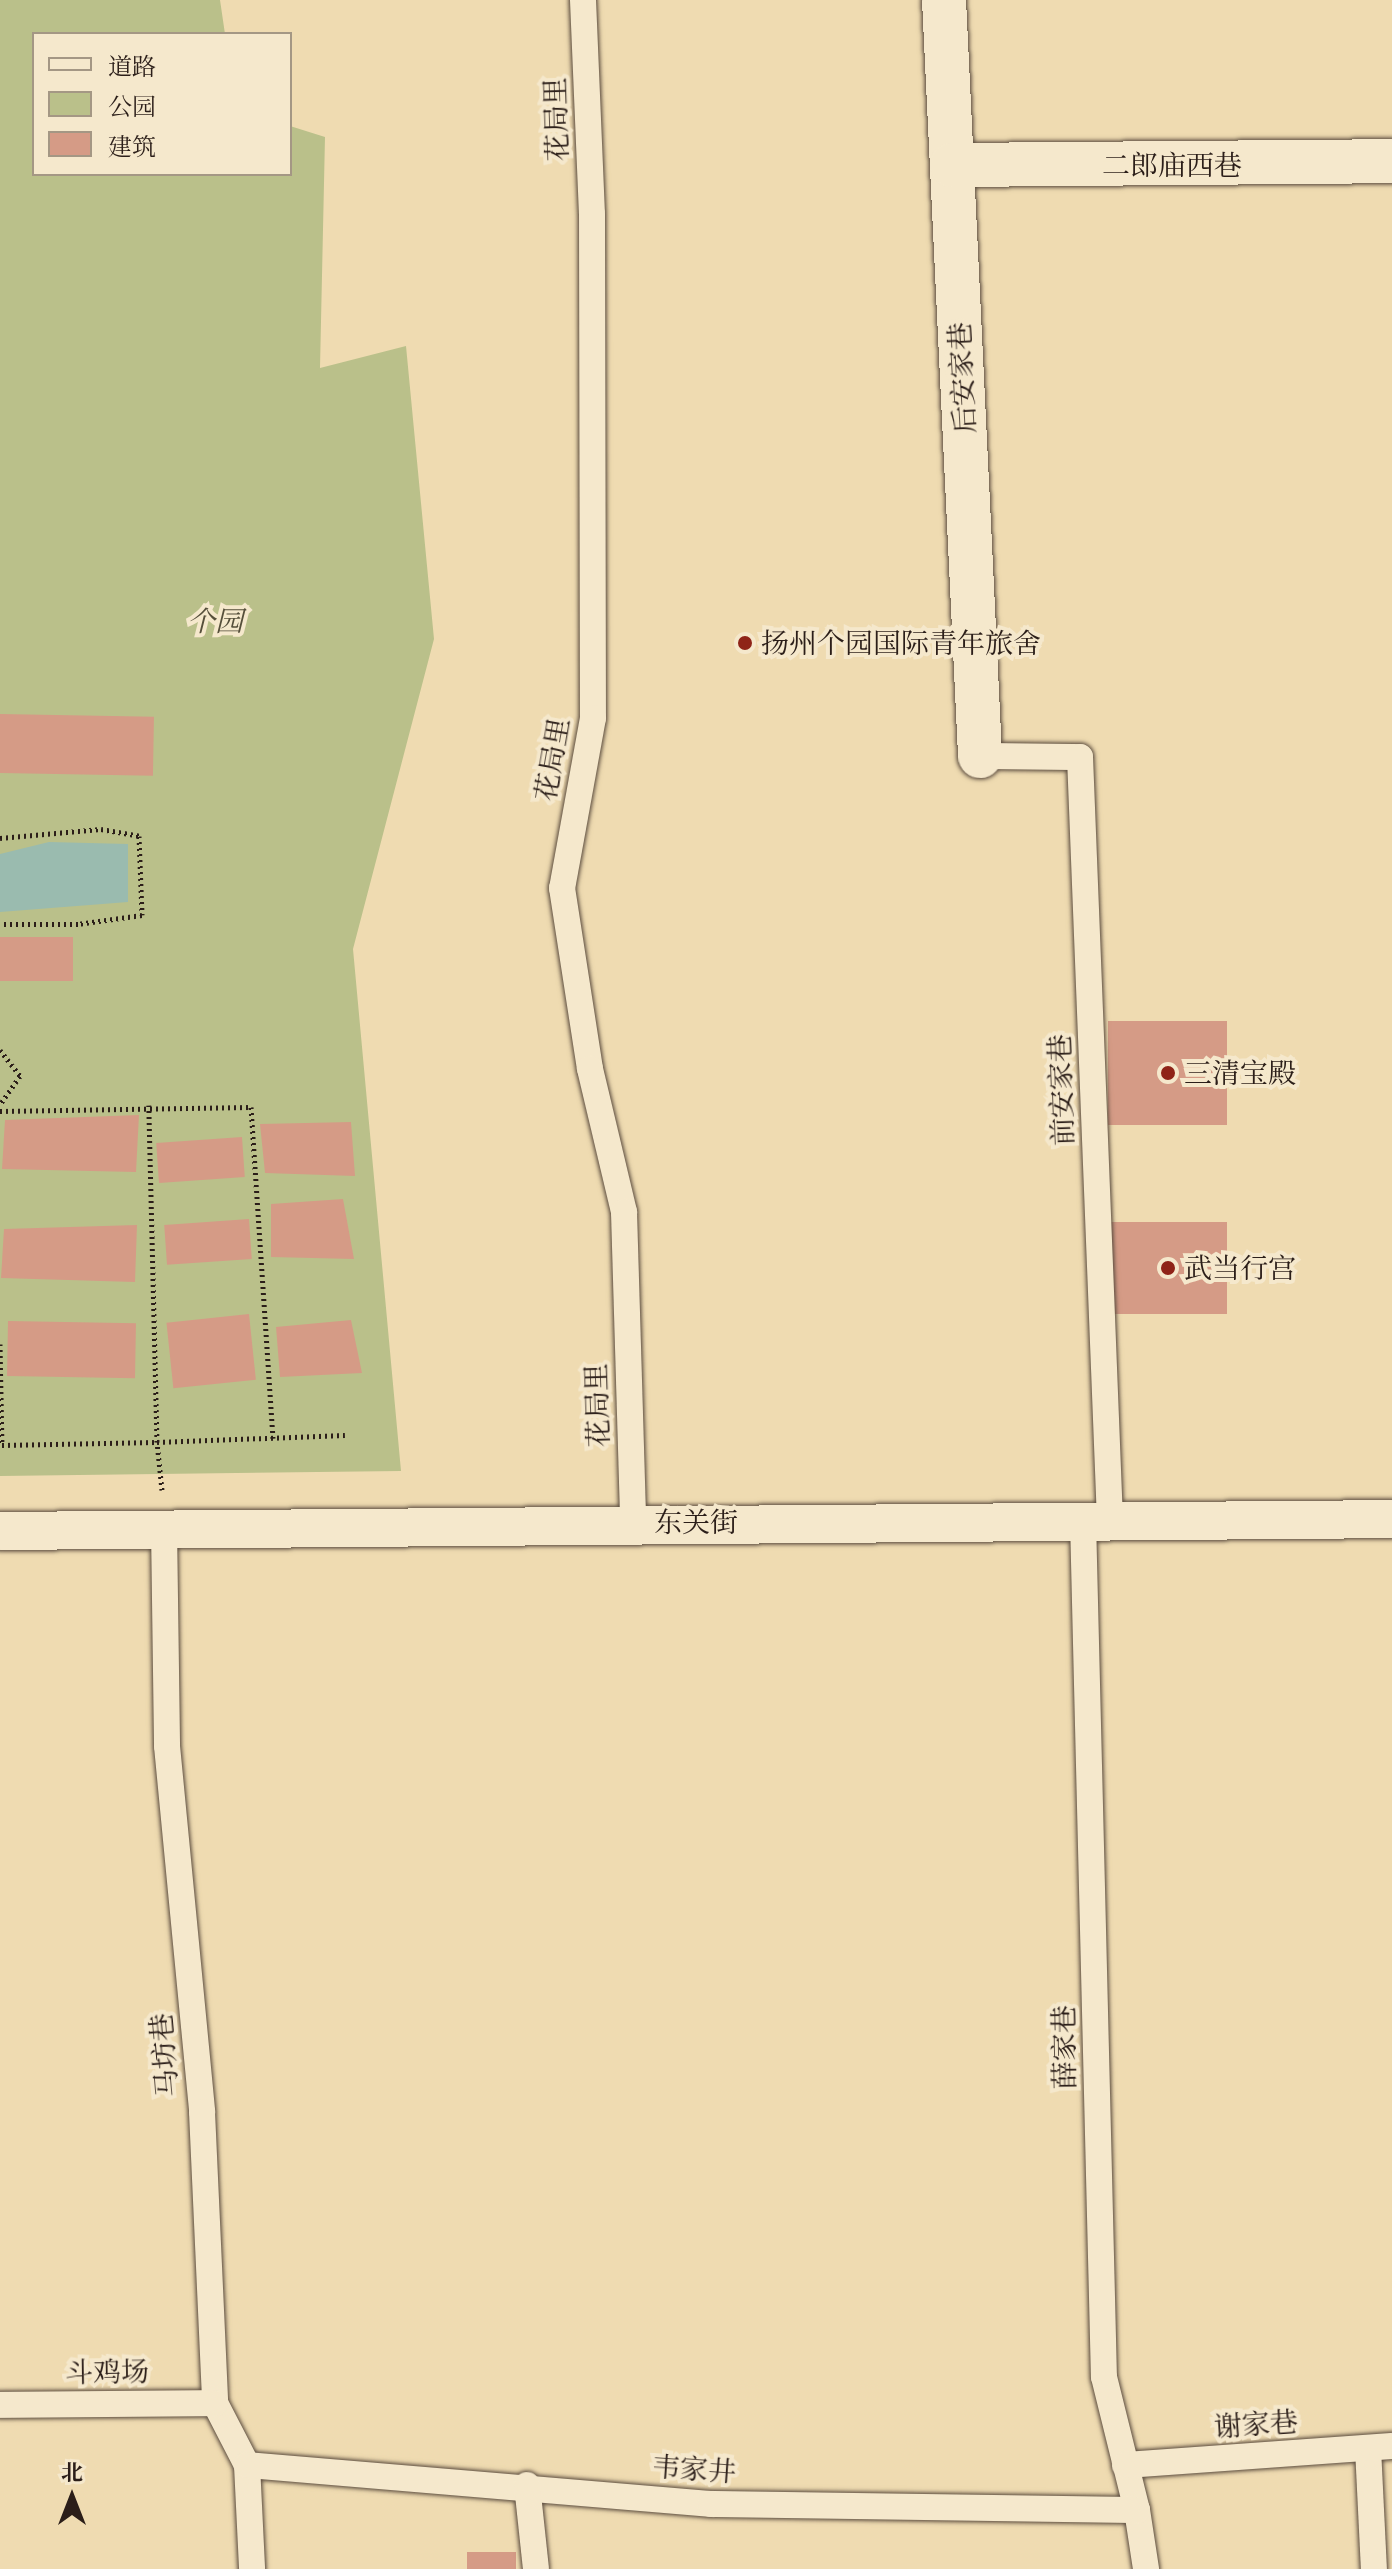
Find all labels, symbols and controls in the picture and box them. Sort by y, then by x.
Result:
legend [32,32,292,176]
text: 道路 [108,51,156,82]
street label: 花局里 [538,76,574,162]
text: 公园 [108,91,156,122]
text: 建筑 [108,131,156,162]
street label: 二郎庙西巷 [1102,148,1242,182]
street label: 后安家巷 [942,321,982,435]
park label: 个园 [187,604,243,638]
place label: 扬州个园国际青年旅舍 [761,626,1041,660]
marker: 扬州个园国际青年旅舍 [736,634,754,652]
street label: 花局里 [528,715,576,803]
street label: 前安家巷 [1042,1033,1080,1147]
place label: 三清宝殿 [1184,1056,1296,1090]
marker: 三清宝殿 [1159,1064,1177,1082]
place label: 武当行宫 [1184,1251,1296,1285]
marker: 武当行宫 [1159,1259,1177,1277]
street label: 花局里 [579,1362,615,1448]
street label: 东关街 [654,1505,738,1539]
street label: 薛家巷 [1046,2005,1082,2089]
street label: 马坊巷 [144,2012,184,2098]
street label: 斗鸡场 [65,2354,149,2390]
street label: 谢家巷 [1213,2404,1299,2444]
street label: 韦家井 [651,2449,737,2489]
north arrow [32,2457,112,2537]
text: 北 [61,2458,83,2487]

